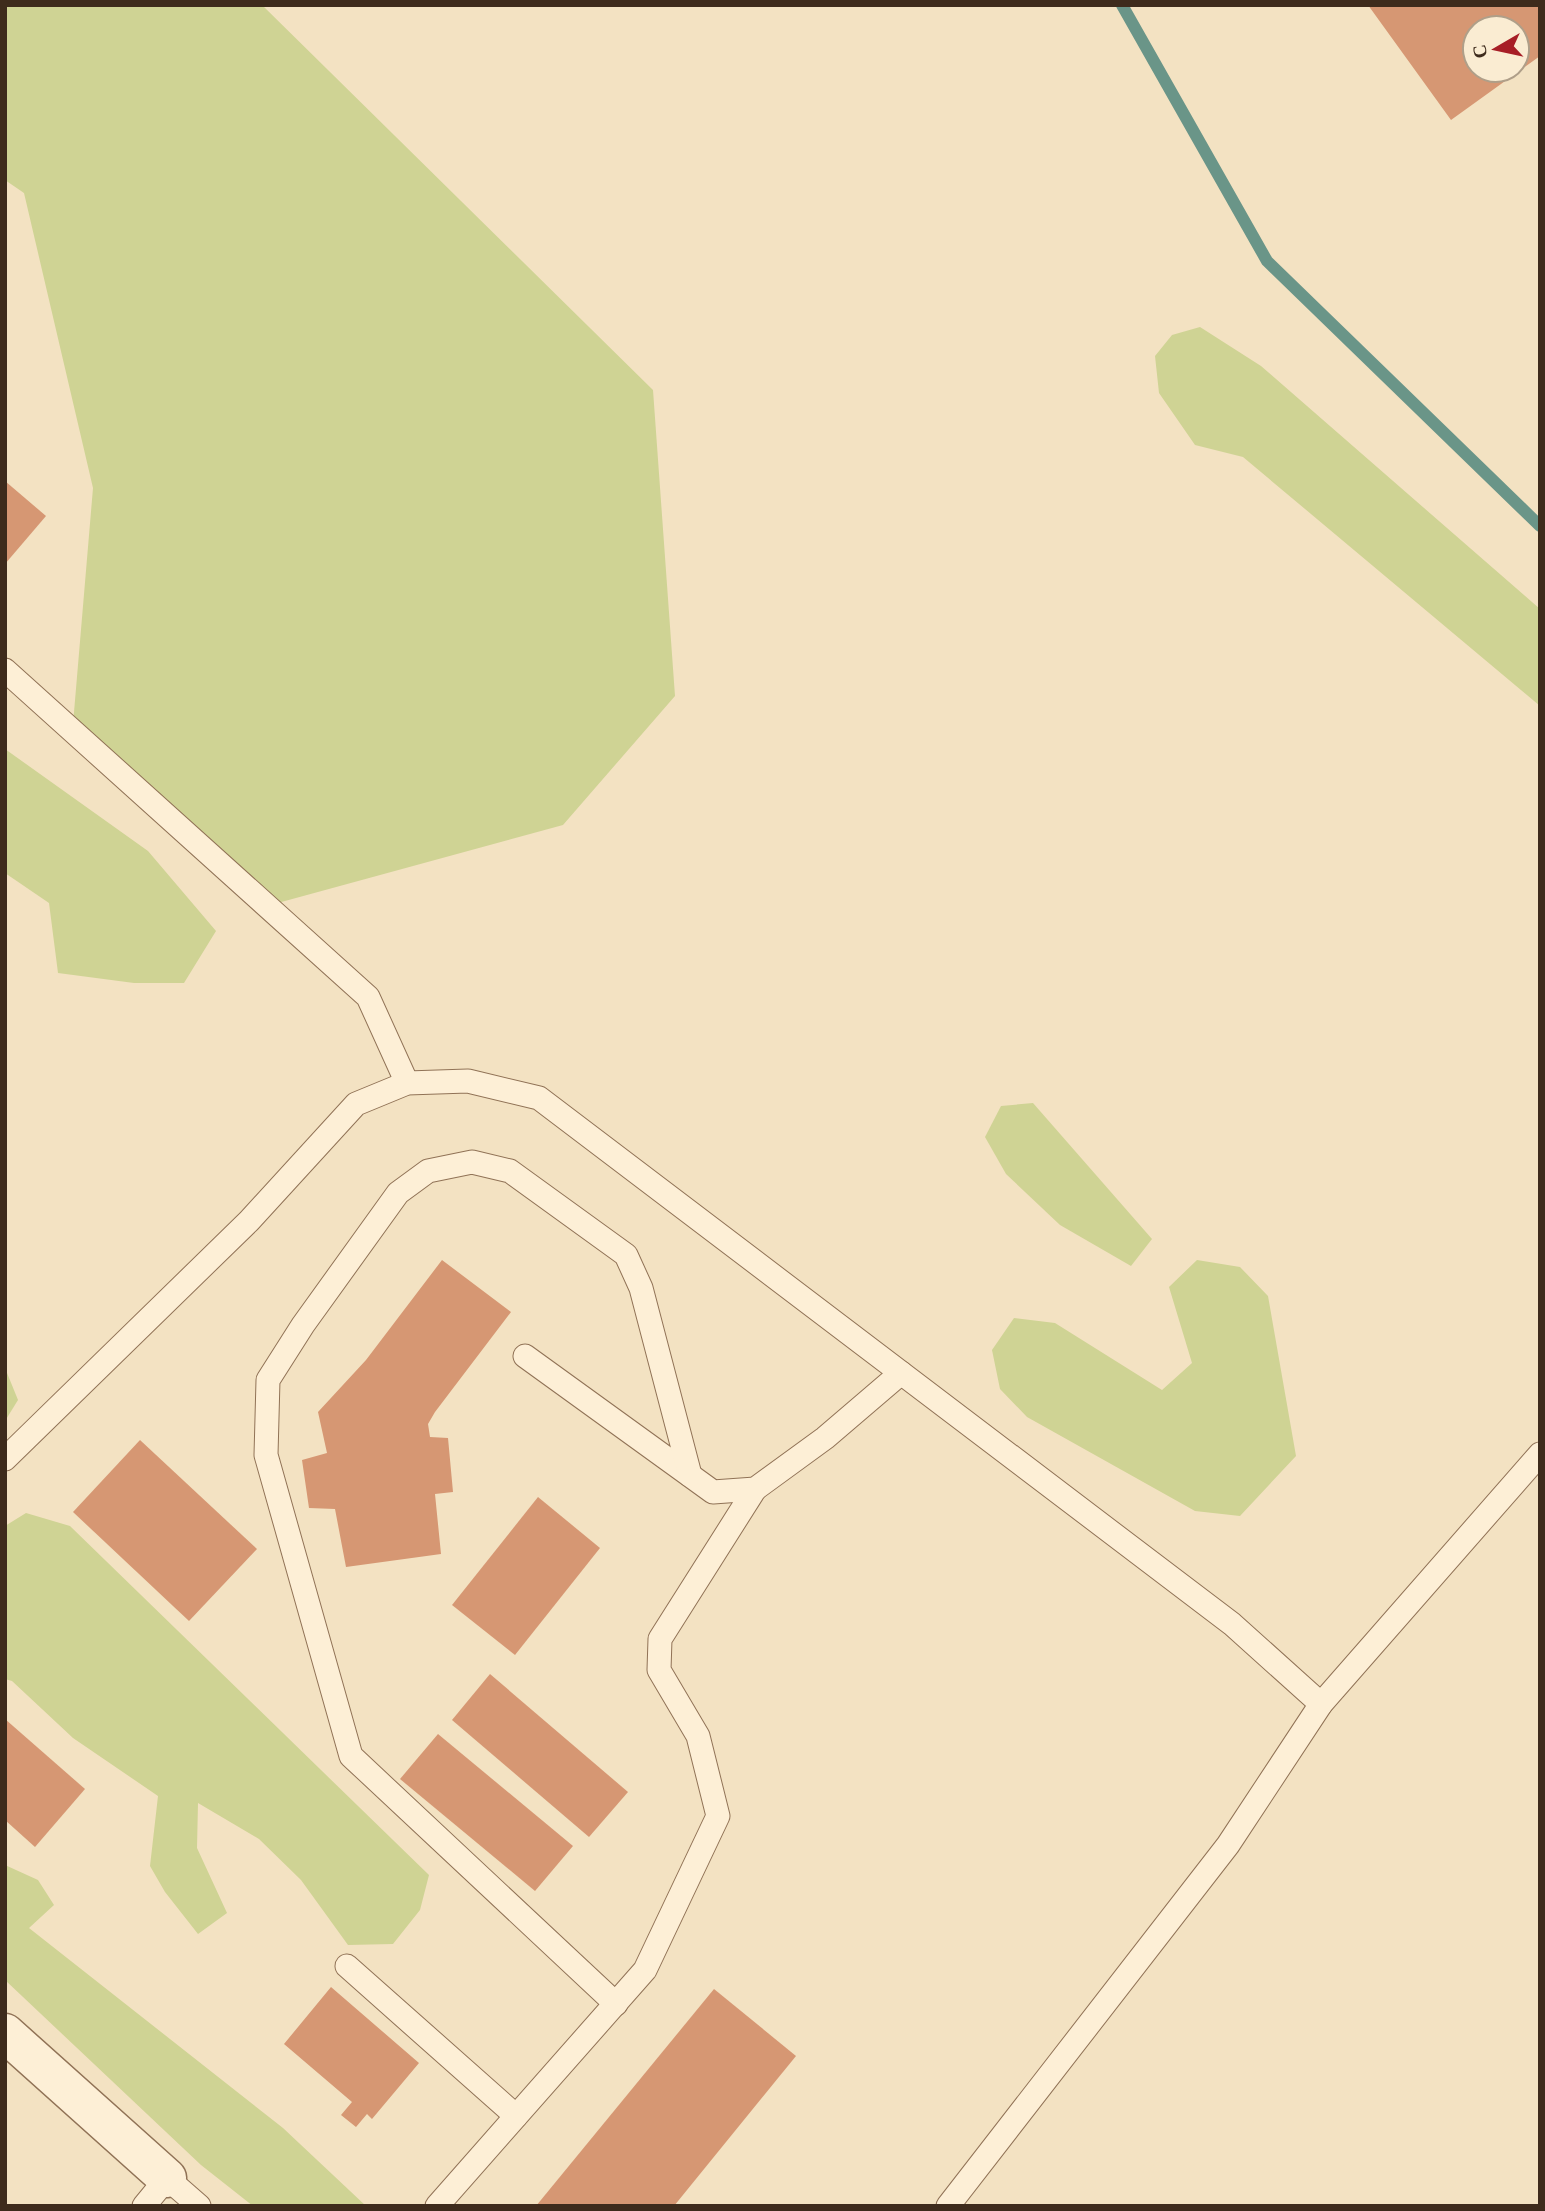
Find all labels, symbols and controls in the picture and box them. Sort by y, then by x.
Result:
north arrow [1461,14,1531,84]
text: С [1468,43,1491,60]

